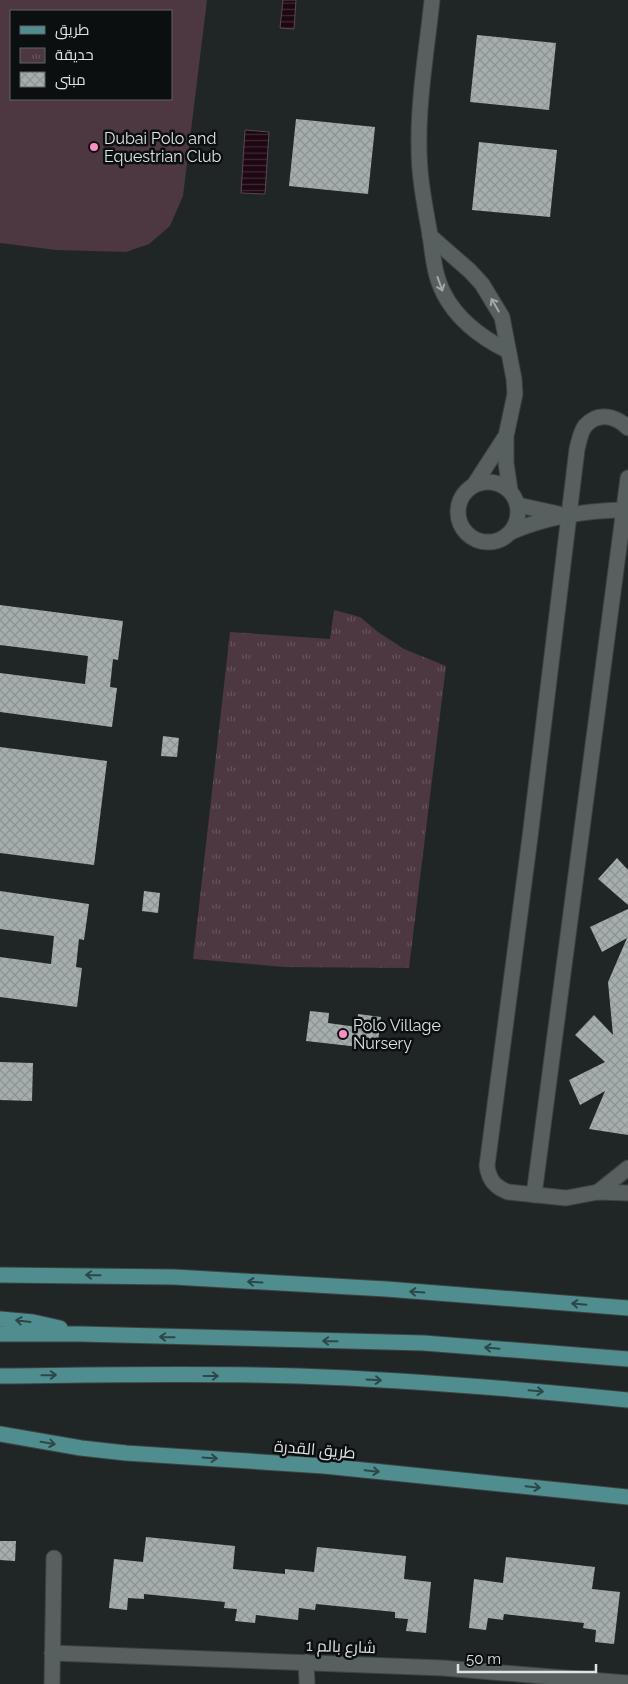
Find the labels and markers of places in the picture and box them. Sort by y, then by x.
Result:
place label: Dubai Polo and Equestrian Club [104,129,221,166]
marker: Dubai Polo and Equestrian Club [88,141,100,153]
place label: Polo Village Nursery [353,1016,441,1053]
marker: Polo Village Nursery [337,1028,349,1040]

